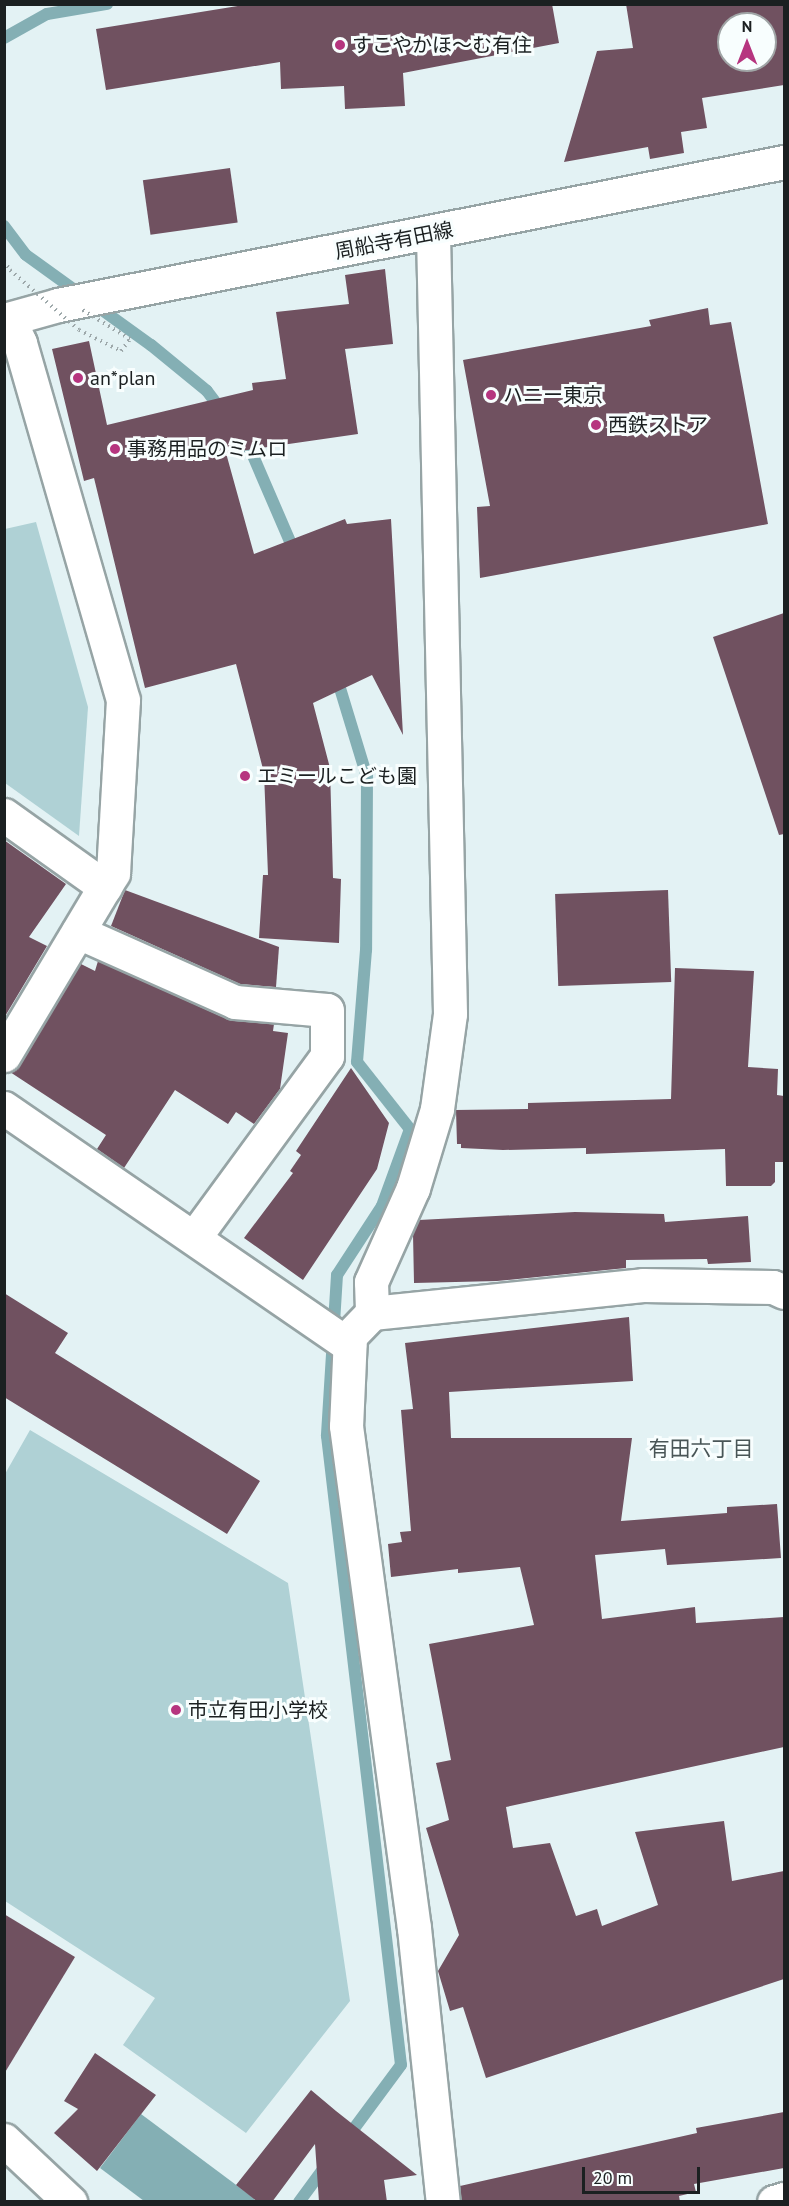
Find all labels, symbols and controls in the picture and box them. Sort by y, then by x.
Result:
north arrow [717,12,777,72]
text: N [742,16,752,36]
place label: すこやかほ〜む有住 [352,33,532,57]
marker: すこやかほ〜む有住 [333,38,347,52]
street label: 周船寺有田線 [333,218,455,264]
place label: an*plan [90,366,155,390]
marker: an*plan [71,371,85,385]
place label: ハニー東京 [503,383,603,407]
marker: ハニー東京 [484,388,498,402]
place label: 西鉄ストア [608,413,708,437]
marker: 西鉄ストア [589,418,603,432]
place label: 事務用品のミムロ [127,437,287,461]
marker: 事務用品のミムロ [108,442,122,456]
place label: エミールこども園 [257,764,417,788]
marker: エミールこども園 [238,769,252,783]
district label: 有田六丁目 [649,1436,753,1462]
place label: 市立有田小学校 [188,1698,328,1722]
marker: 市立有田小学校 [169,1703,183,1717]
scale bar [585,2155,704,2193]
text: 20 m [593,2166,632,2189]

